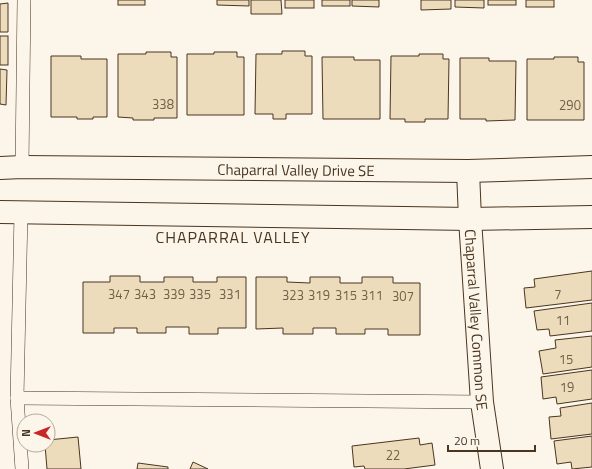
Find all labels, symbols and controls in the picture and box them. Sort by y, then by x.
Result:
house number: 338 [152,94,174,114]
house number: 290 [559,95,581,115]
street label: Chaparral Valley Drive SE [217,157,375,182]
district label: CHAPARRAL VALLEY [155,225,311,249]
street label: Chaparral Valley Common SE [459,228,495,412]
house number: 347 [108,284,130,304]
house number: 343 [134,284,156,304]
house number: 339 [163,284,185,304]
house number: 335 [189,284,211,304]
house number: 331 [219,284,241,304]
house number: 7 [554,284,562,304]
house number: 323 [282,285,304,305]
house number: 319 [308,285,330,305]
house number: 315 [335,285,357,305]
house number: 311 [361,285,383,305]
house number: 307 [392,286,414,306]
house number: 11 [556,310,570,330]
house number: 15 [559,349,573,369]
house number: 19 [560,377,574,397]
north arrow [16,413,56,453]
scale bar [448,427,535,453]
text: N [18,429,34,437]
text: 20 m [454,431,480,450]
house number: 22 [386,445,400,465]

